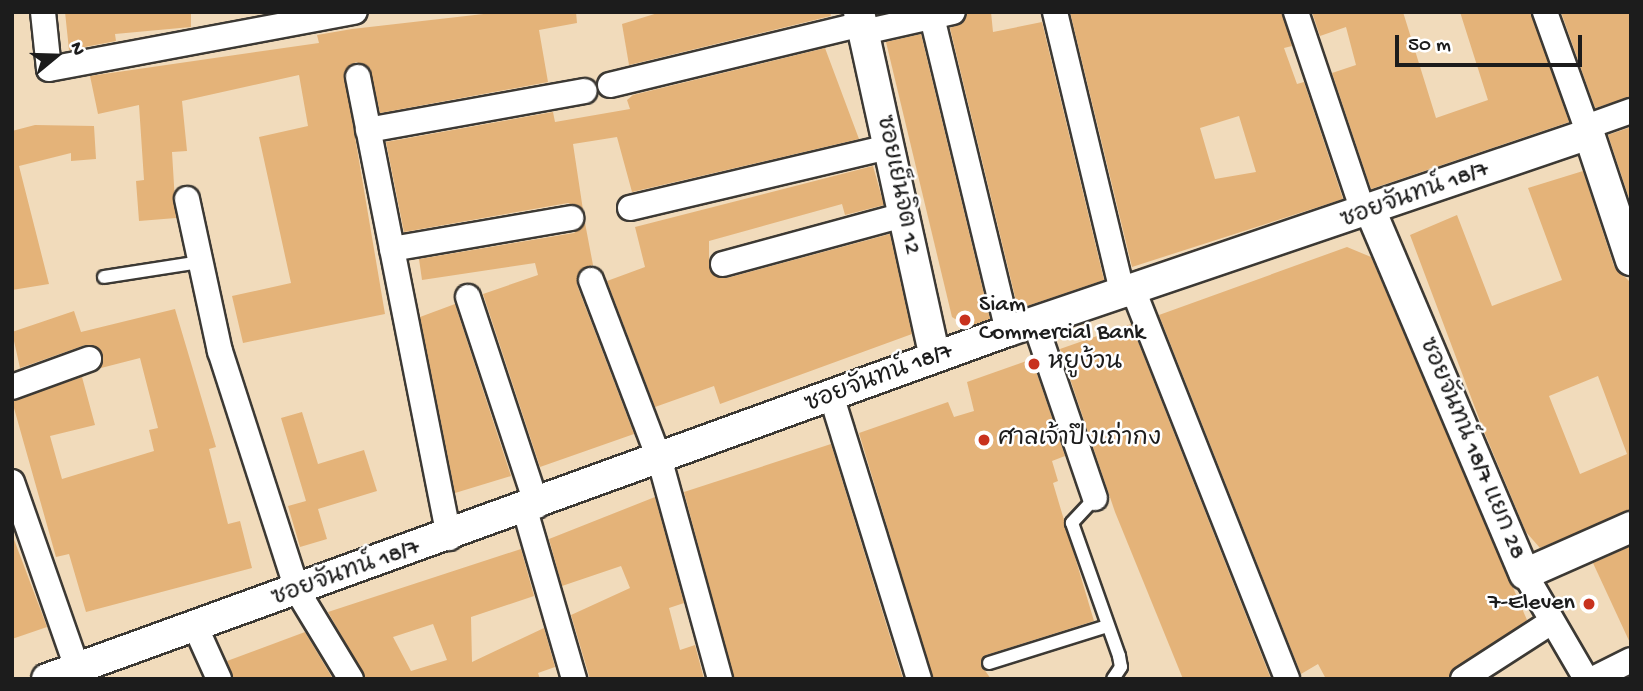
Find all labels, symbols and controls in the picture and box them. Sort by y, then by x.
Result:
north arrow [21,21,91,91]
scale bar [1398,21,1585,65]
text: 50 m [1408,34,1451,59]
text: N [63,39,89,59]
street label: ซอยเย็นจิต 12 [868,113,926,257]
street label: ซอยจันทน์ 18/7 [1337,156,1493,236]
place label: Siam Commercial Bank [979,292,1145,348]
marker: Siam Commercial Bank [957,312,973,328]
street label: ซอยจันทน์ 18/7 แยก 28 [1411,334,1531,564]
street label: ซอยจันทน์ 18/7 [801,338,957,420]
place label: หยูง้วน [1048,350,1122,378]
marker: หยูง้วน [1026,356,1042,372]
place label: ศาลเจ้าปึงเถ่ากง [998,426,1161,454]
marker: ศาลเจ้าปึงเถ่ากง [976,432,992,448]
street label: ซอยจันทน์ 18/7 [268,534,424,614]
place label: 7-Eleven [1488,590,1575,618]
marker: 7-Eleven [1581,596,1597,612]

